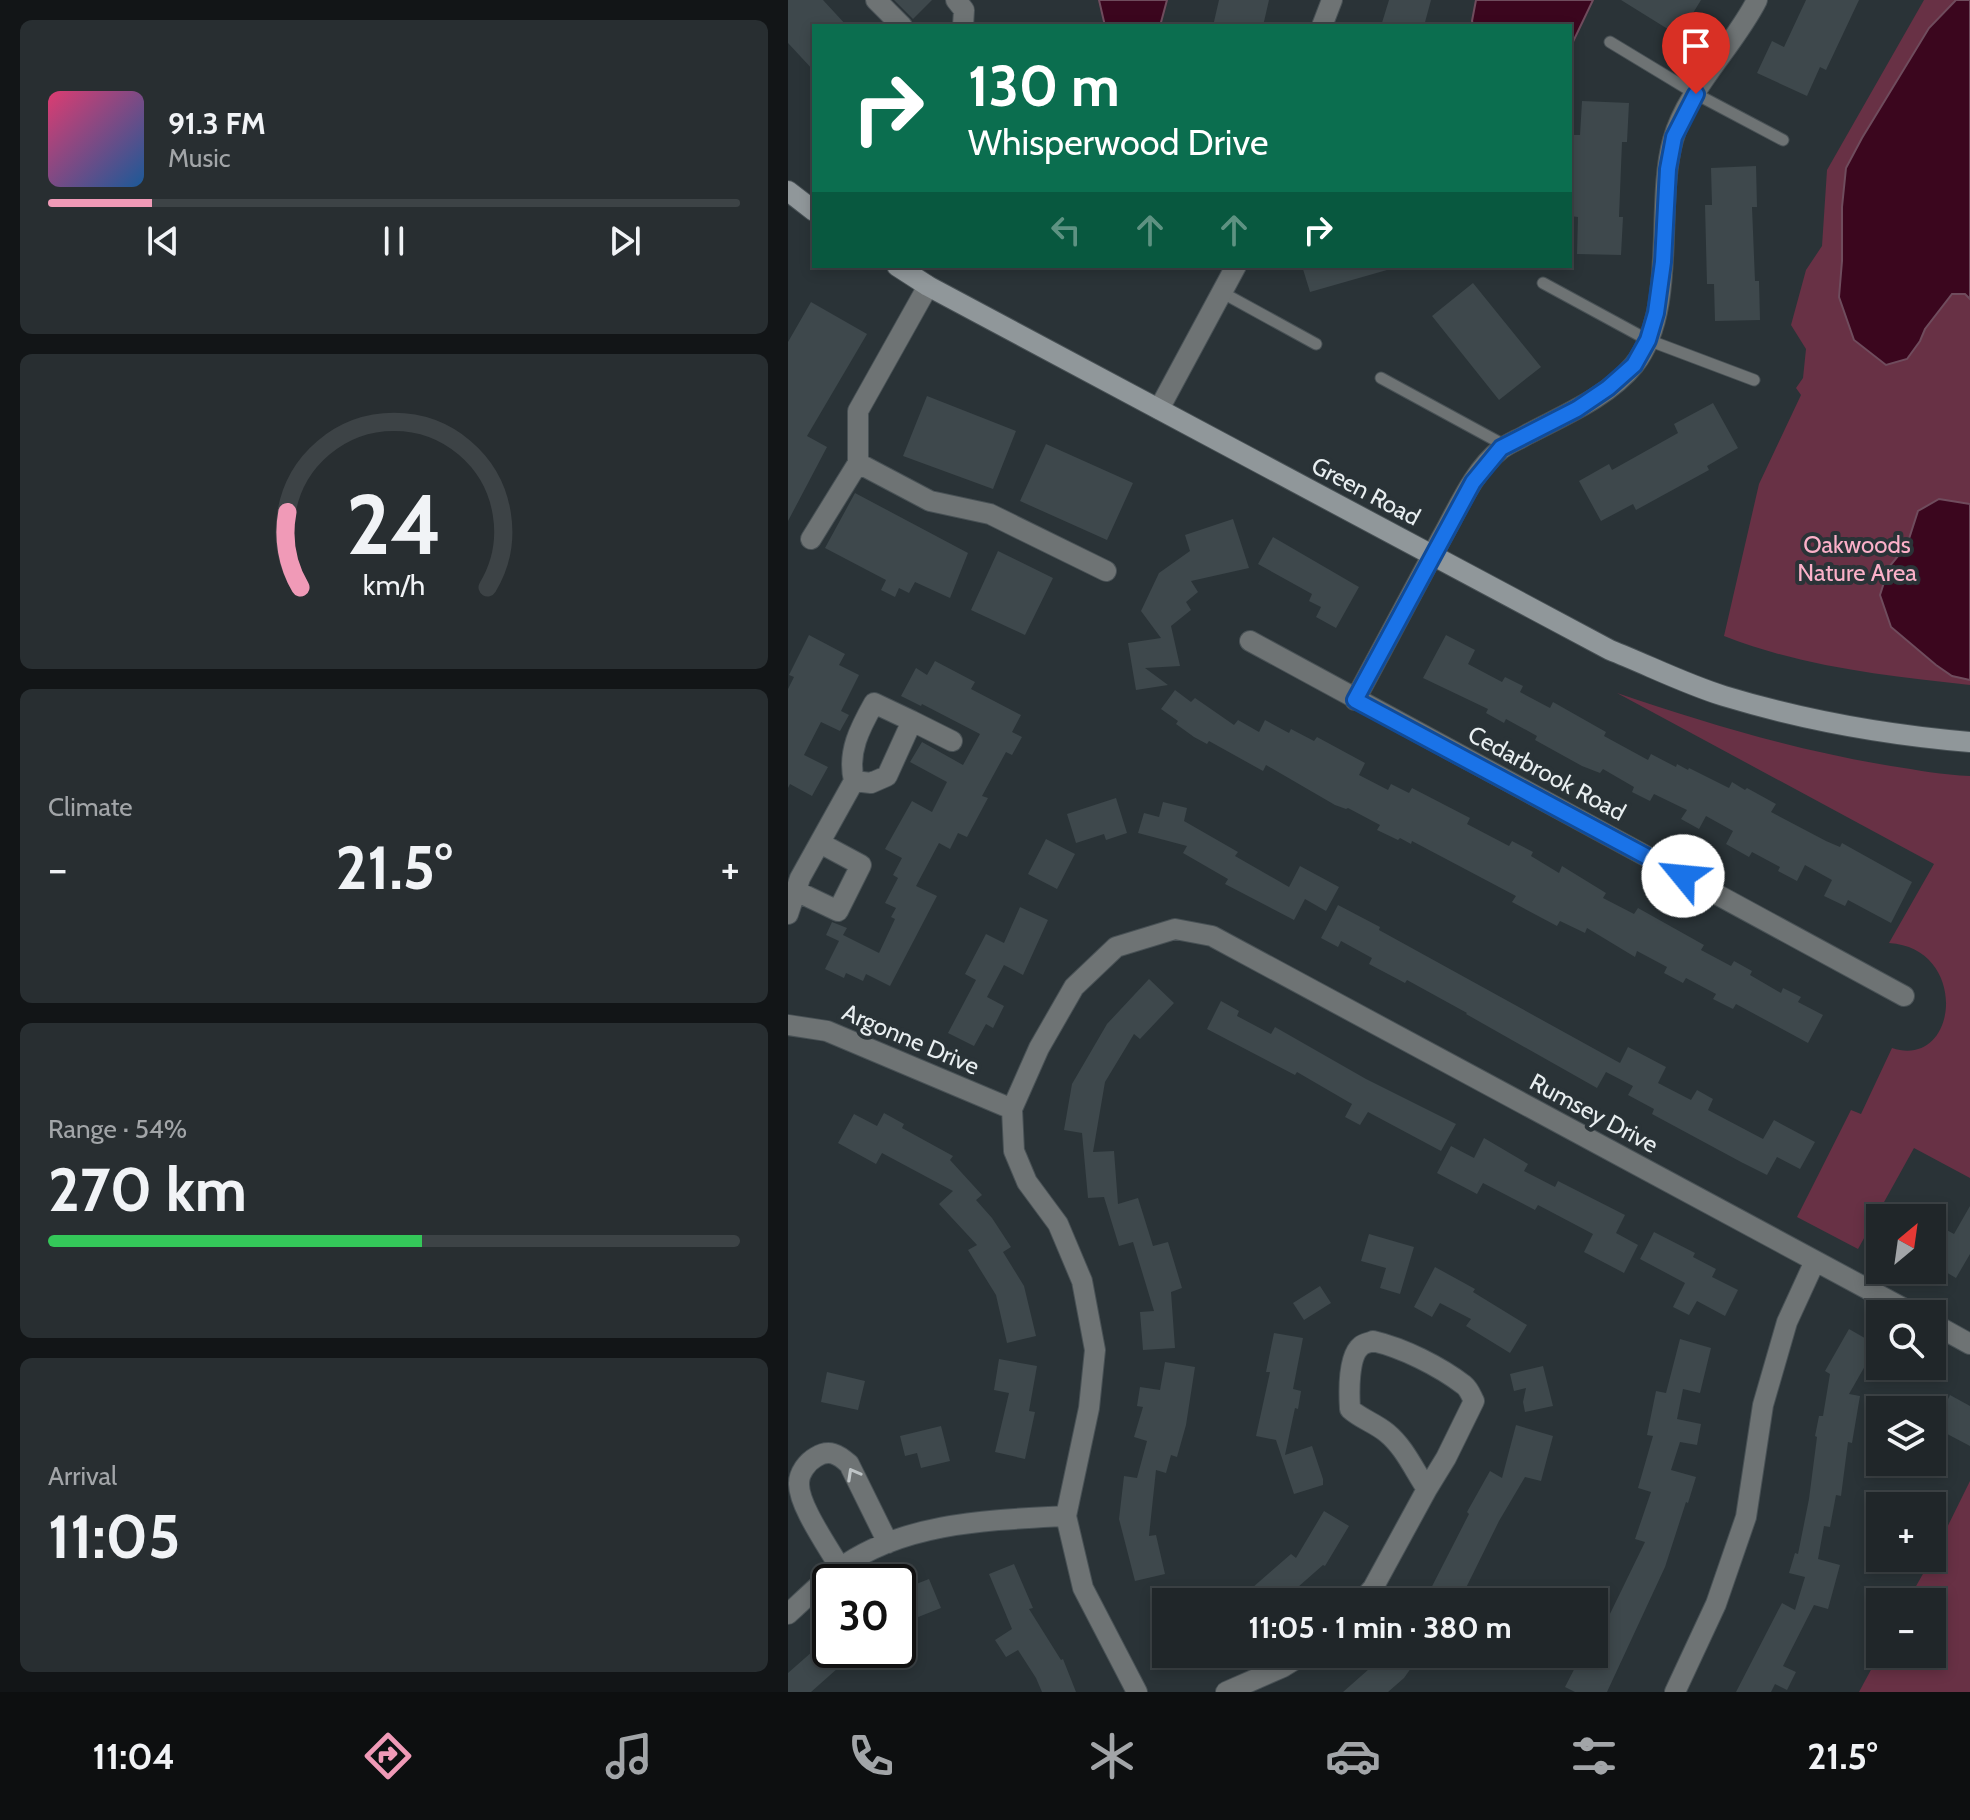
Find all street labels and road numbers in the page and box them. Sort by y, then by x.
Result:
street label: Green Road [1307,450,1425,532]
street label: Cedarbrook Road [1463,719,1631,827]
street label: Argonne Drive [838,997,984,1081]
street label: Rumsey Drive [1525,1067,1663,1159]

